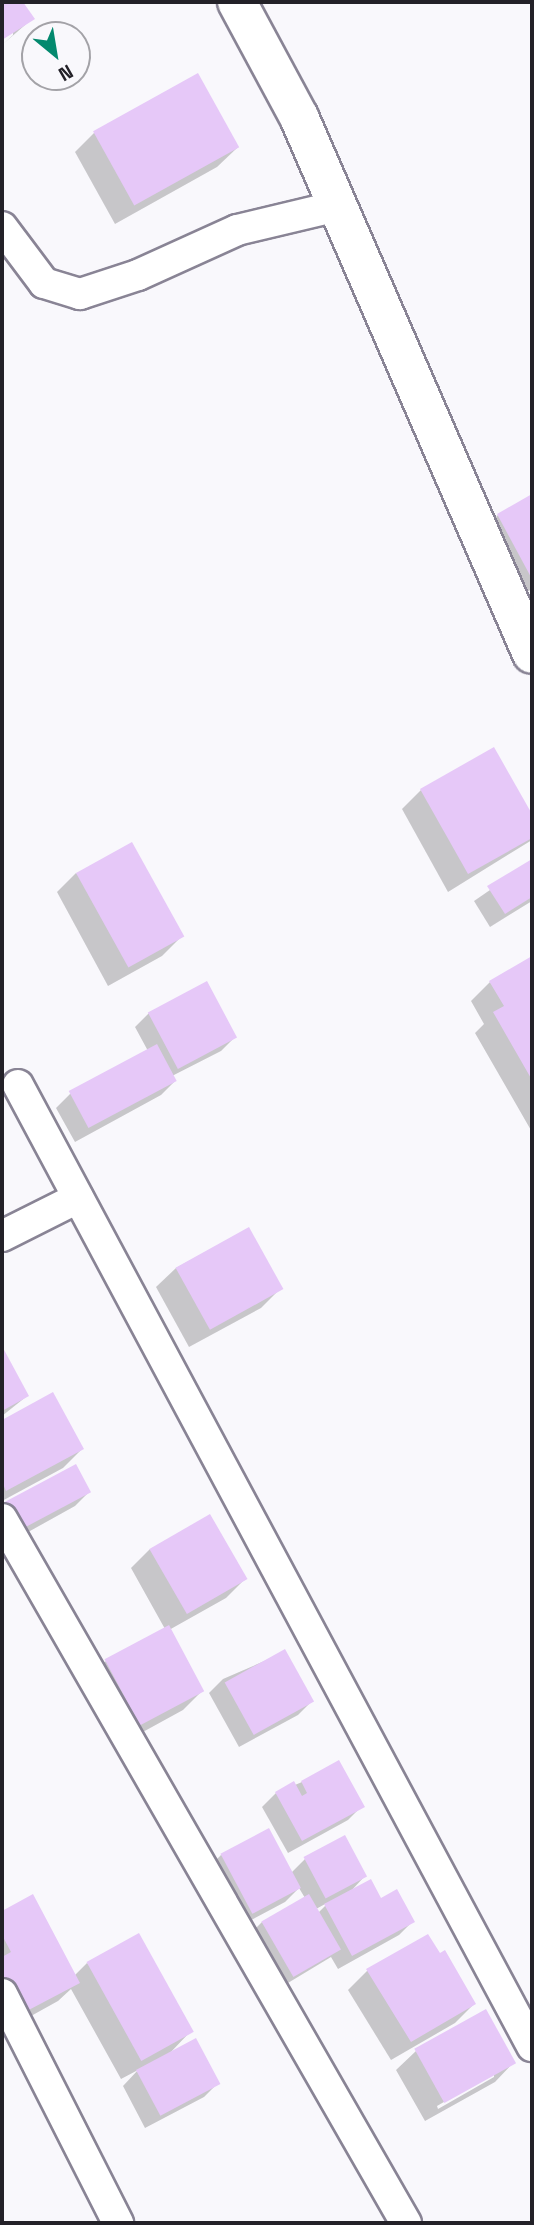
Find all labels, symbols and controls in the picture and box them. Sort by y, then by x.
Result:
north arrow [21,21,91,91]
text: N [54,59,78,87]

